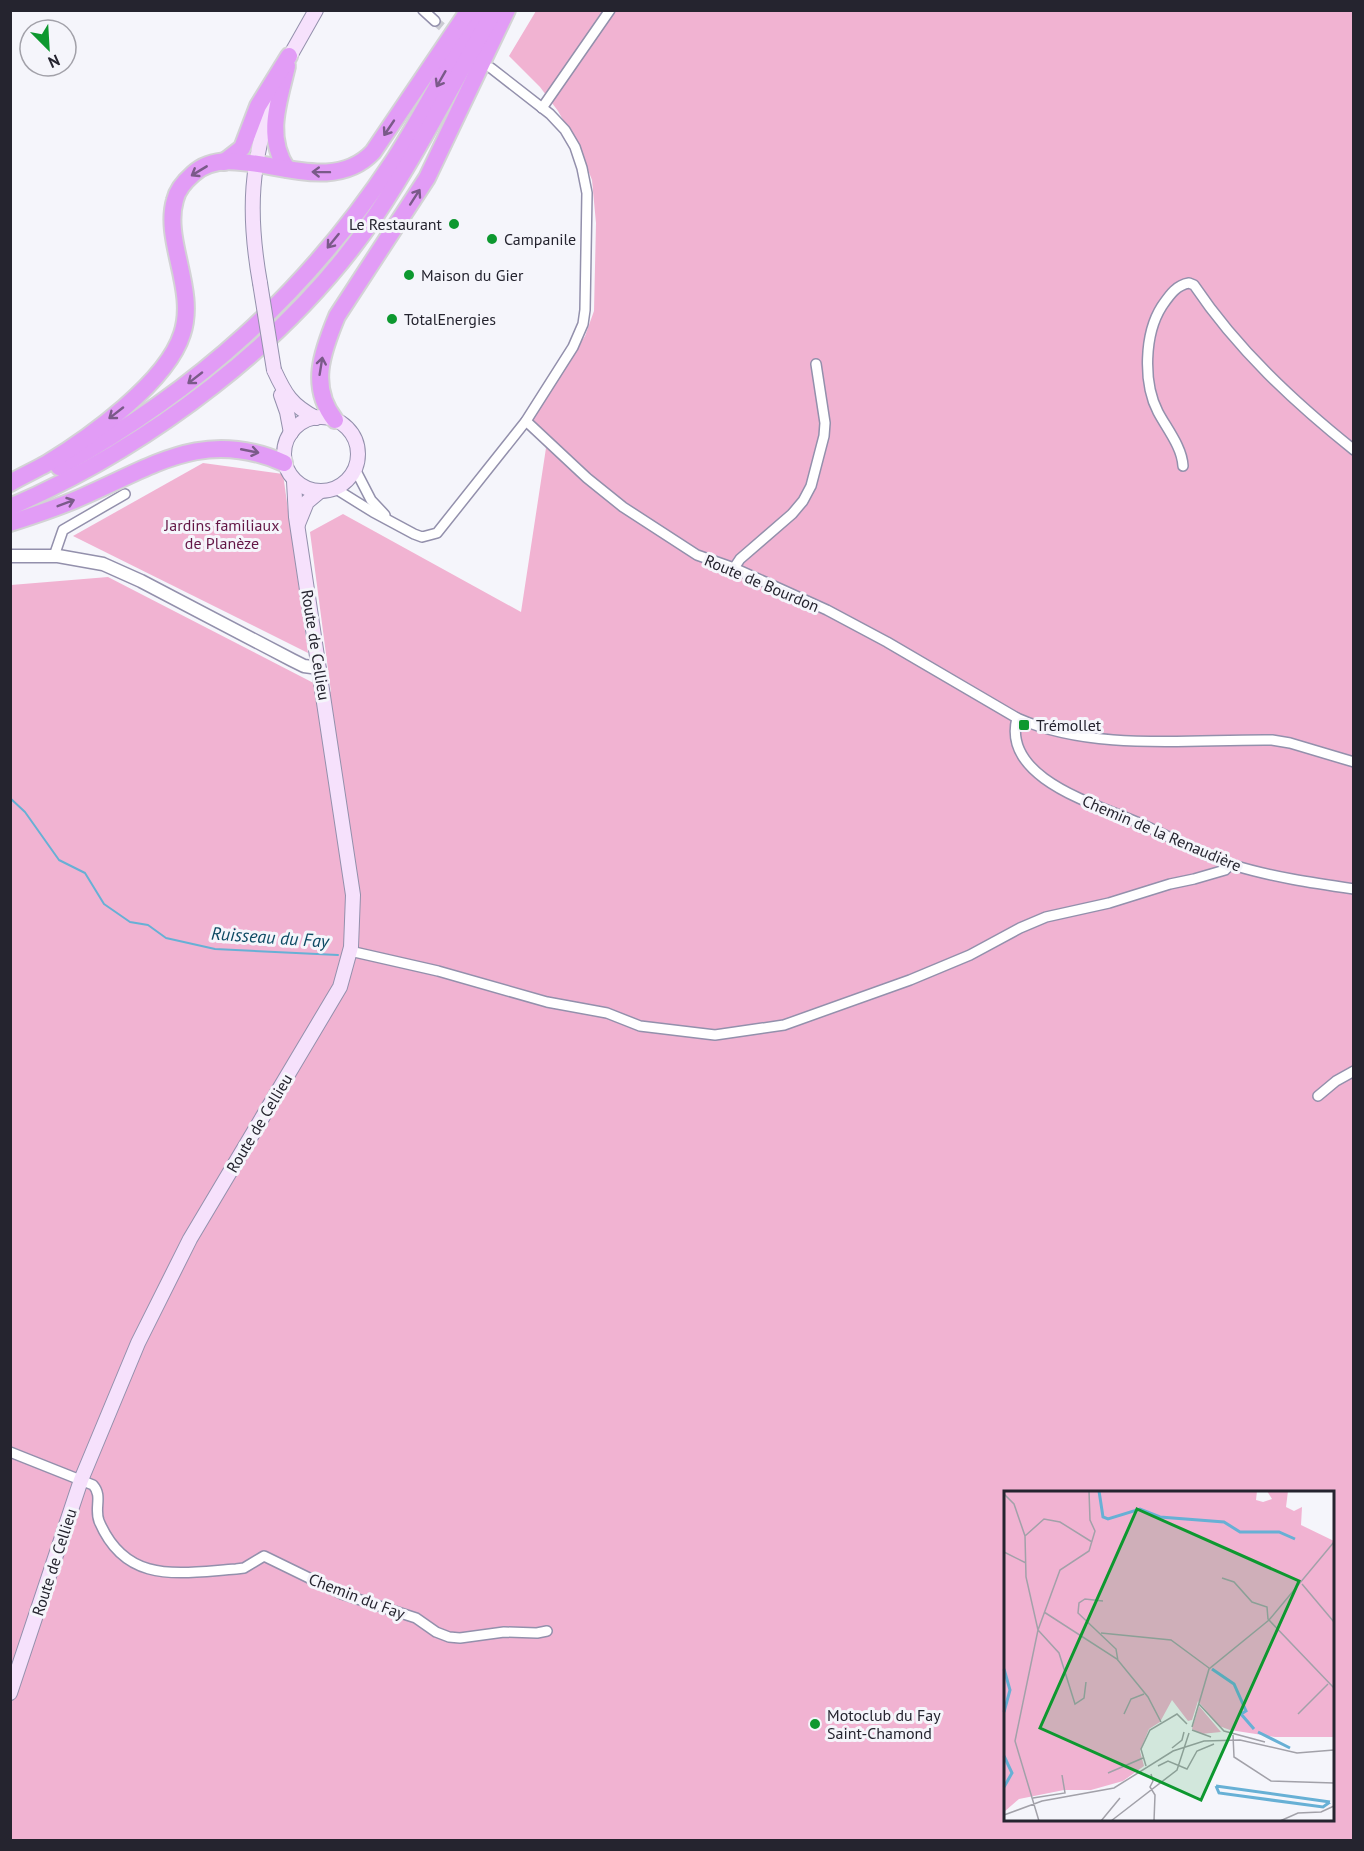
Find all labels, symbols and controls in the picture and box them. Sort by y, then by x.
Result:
north arrow [18,18,78,78]
text: N [45,50,63,73]
one-way arrow [434,70,446,87]
one-way arrow [383,120,395,136]
one-way arrow [191,166,208,178]
one-way arrow [311,166,331,178]
one-way arrow [410,189,422,206]
place label: Le Restaurant [349,214,443,234]
marker: Le Restaurant [447,217,461,231]
place label: Campanile [504,229,576,249]
marker: Campanile [485,232,499,246]
one-way arrow [327,233,340,249]
place label: Maison du Gier [421,265,524,285]
marker: Maison du Gier [402,268,416,282]
place label: TotalEnergies [404,309,496,329]
marker: TotalEnergies [385,312,399,326]
one-way arrow [316,356,327,376]
one-way arrow [187,372,203,385]
one-way arrow [109,407,125,420]
one-way arrow [239,446,259,457]
one-way arrow [56,497,74,508]
park label: Jardins familiaux de Planèze [164,515,279,553]
street label: Route de Bourdon [702,550,822,616]
street label: Route de Cellieu [297,588,335,702]
place label: Trémollet [1036,715,1102,735]
marker: Trémollet [1017,718,1031,732]
street label: Chemin de la Renaudière [1079,790,1245,876]
water label: Ruisseau du Fay [210,921,331,953]
street label: Route de Cellieu [222,1070,296,1176]
inset map [1004,1491,1334,1821]
street label: Route de Cellieu [27,1506,81,1618]
street label: Chemin du Fay [306,1568,408,1624]
place label: Motoclub du Fay Saint-Chamond [827,1705,941,1743]
marker: Motoclub du Fay Saint-Chamond [808,1717,822,1731]

